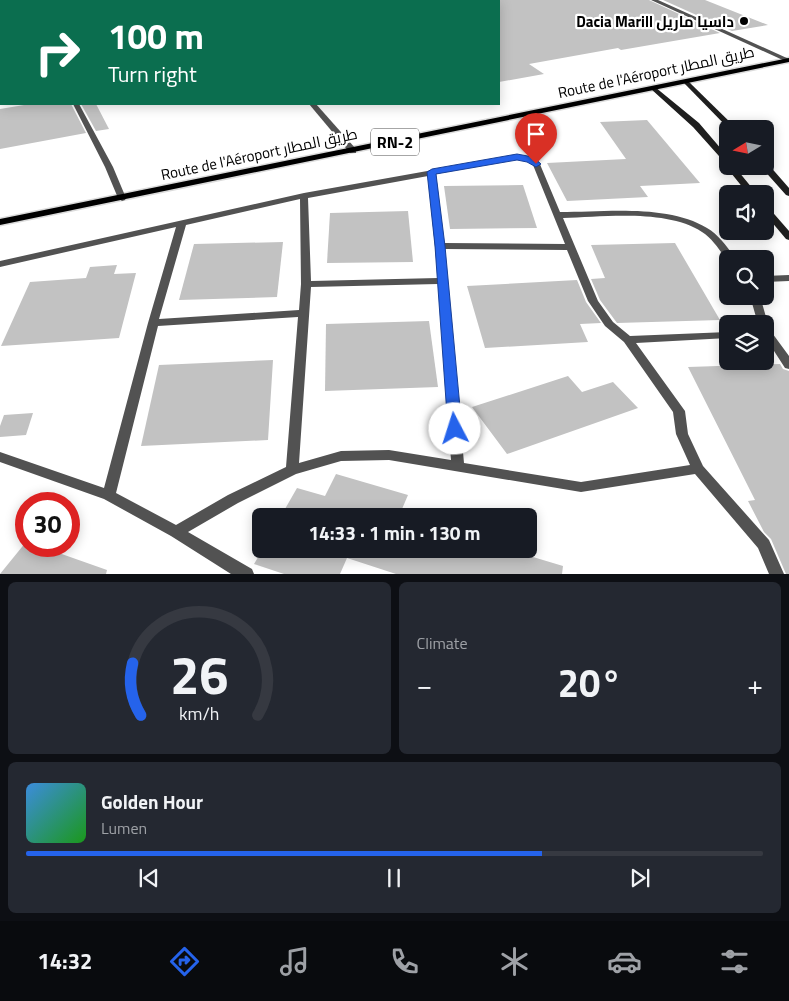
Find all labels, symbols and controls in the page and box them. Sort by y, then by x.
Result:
text: 100 m [108,9,204,63]
place label: Dacia Marill داسيا ماريل [576,10,734,33]
marker: Dacia Marill داسيا ماريل [738,15,750,27]
icon: right [25,20,90,85]
street label: Route de l'Aéroport طريق المطار [556,40,756,104]
text: Turn right [108,57,197,91]
pin [515,113,557,164]
icon: arrive [522,120,550,148]
north arrow [719,120,774,175]
map controls [719,120,774,370]
street label: Route de l'Aéroport طريق المطار [159,122,359,186]
road number: RN-2 [371,128,419,156]
button: sound [719,185,774,240]
button: search [719,250,774,305]
button: layers [719,315,774,370]
position arrow [428,402,480,454]
speed limit sign: 30 [15,492,80,557]
text: 14:33 · 1 min · 130 m [308,518,481,547]
text: Climate [417,631,468,655]
text: 26 [170,635,228,714]
text: 20° [558,654,622,712]
text: − [417,663,432,706]
text: + [747,663,763,706]
text: km/h [179,700,219,727]
text: Golden Hour [101,787,203,816]
text: Lumen [101,816,147,840]
icon: previous [135,864,163,892]
icon: pause [380,864,408,892]
icon: next [626,864,654,892]
text: 14:32 [37,944,92,978]
icon: directions [167,944,202,979]
icon: music [277,944,312,979]
icon: phone [387,944,422,979]
icon: climate [497,944,532,979]
icon: car [607,944,642,979]
icon: filters [717,944,752,979]

